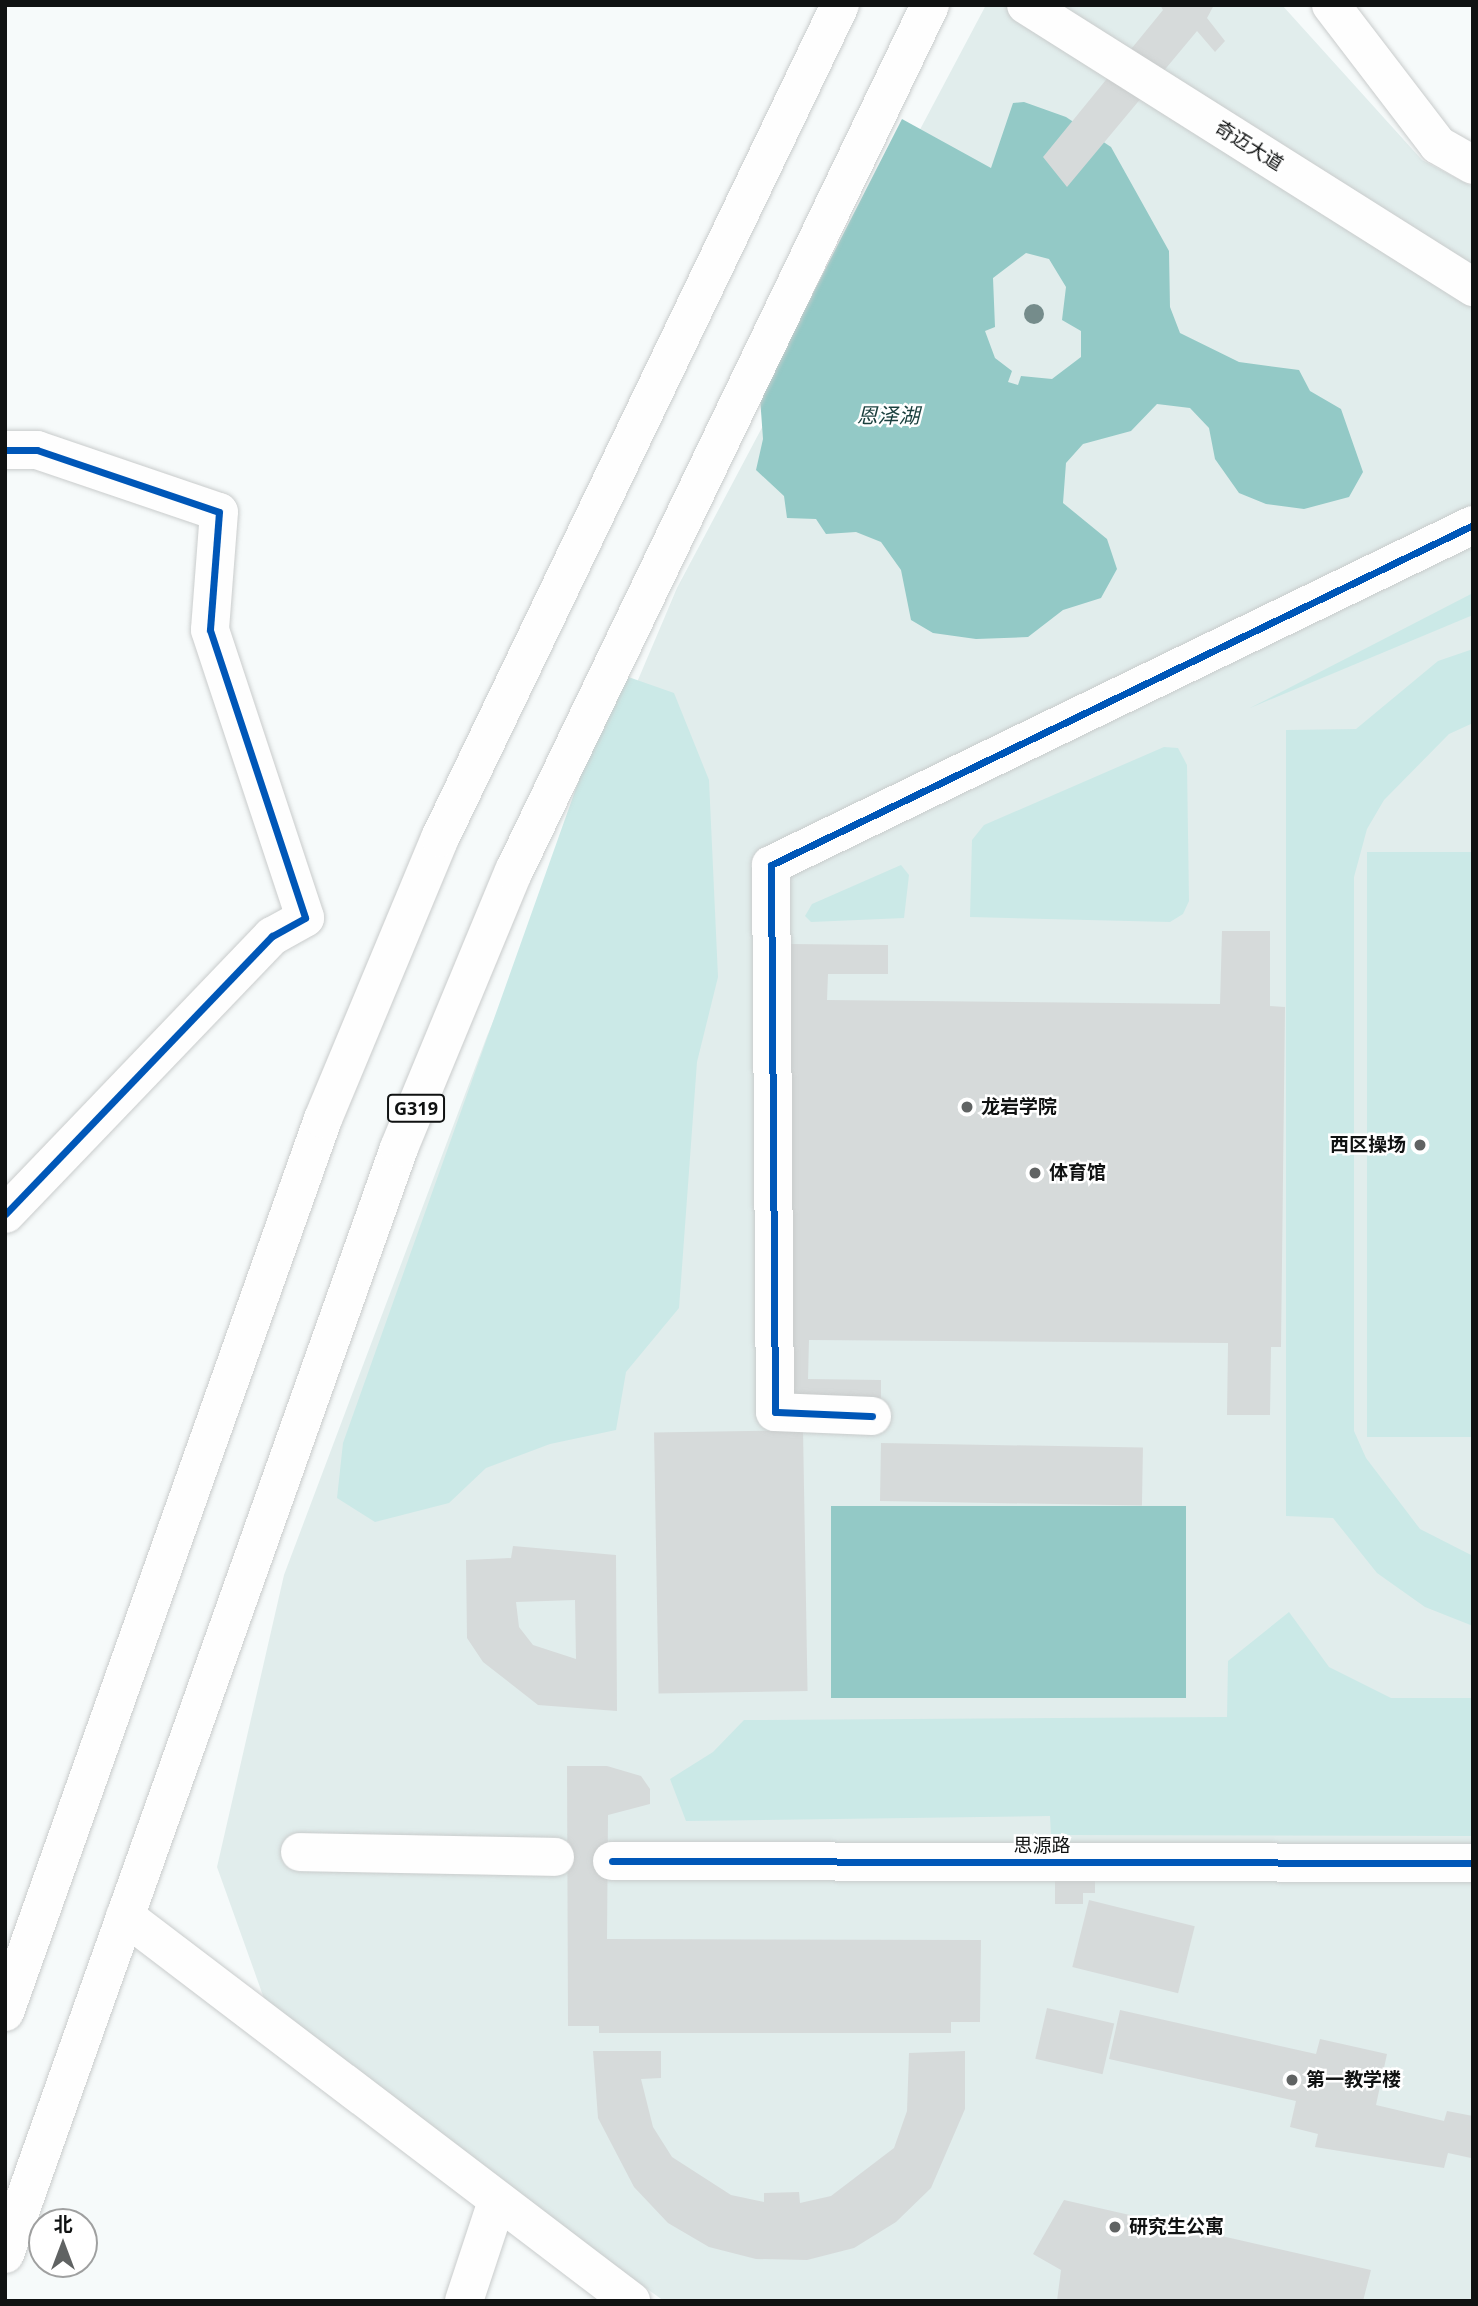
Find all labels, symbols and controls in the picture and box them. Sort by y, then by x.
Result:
street label: 奇迈大道 [1211,116,1287,176]
water label: 恩泽湖 [857,402,919,428]
road number: G319 [386,1093,446,1122]
place label: 龙岩学院 [981,1096,1057,1118]
marker: 龙岩学院 [959,1099,975,1115]
place label: 西区操场 [1330,1134,1406,1156]
marker: 西区操场 [1412,1137,1428,1153]
place label: 体育馆 [1049,1162,1106,1184]
marker: 体育馆 [1027,1165,1043,1181]
street label: 思源路 [1014,1835,1070,1857]
place label: 第一教学楼 [1306,2069,1401,2091]
marker: 第一教学楼 [1284,2072,1300,2088]
north arrow [28,2208,98,2278]
text: 北 [53,2211,73,2237]
place label: 研究生公寓 [1129,2216,1224,2238]
marker: 研究生公寓 [1107,2219,1123,2235]

